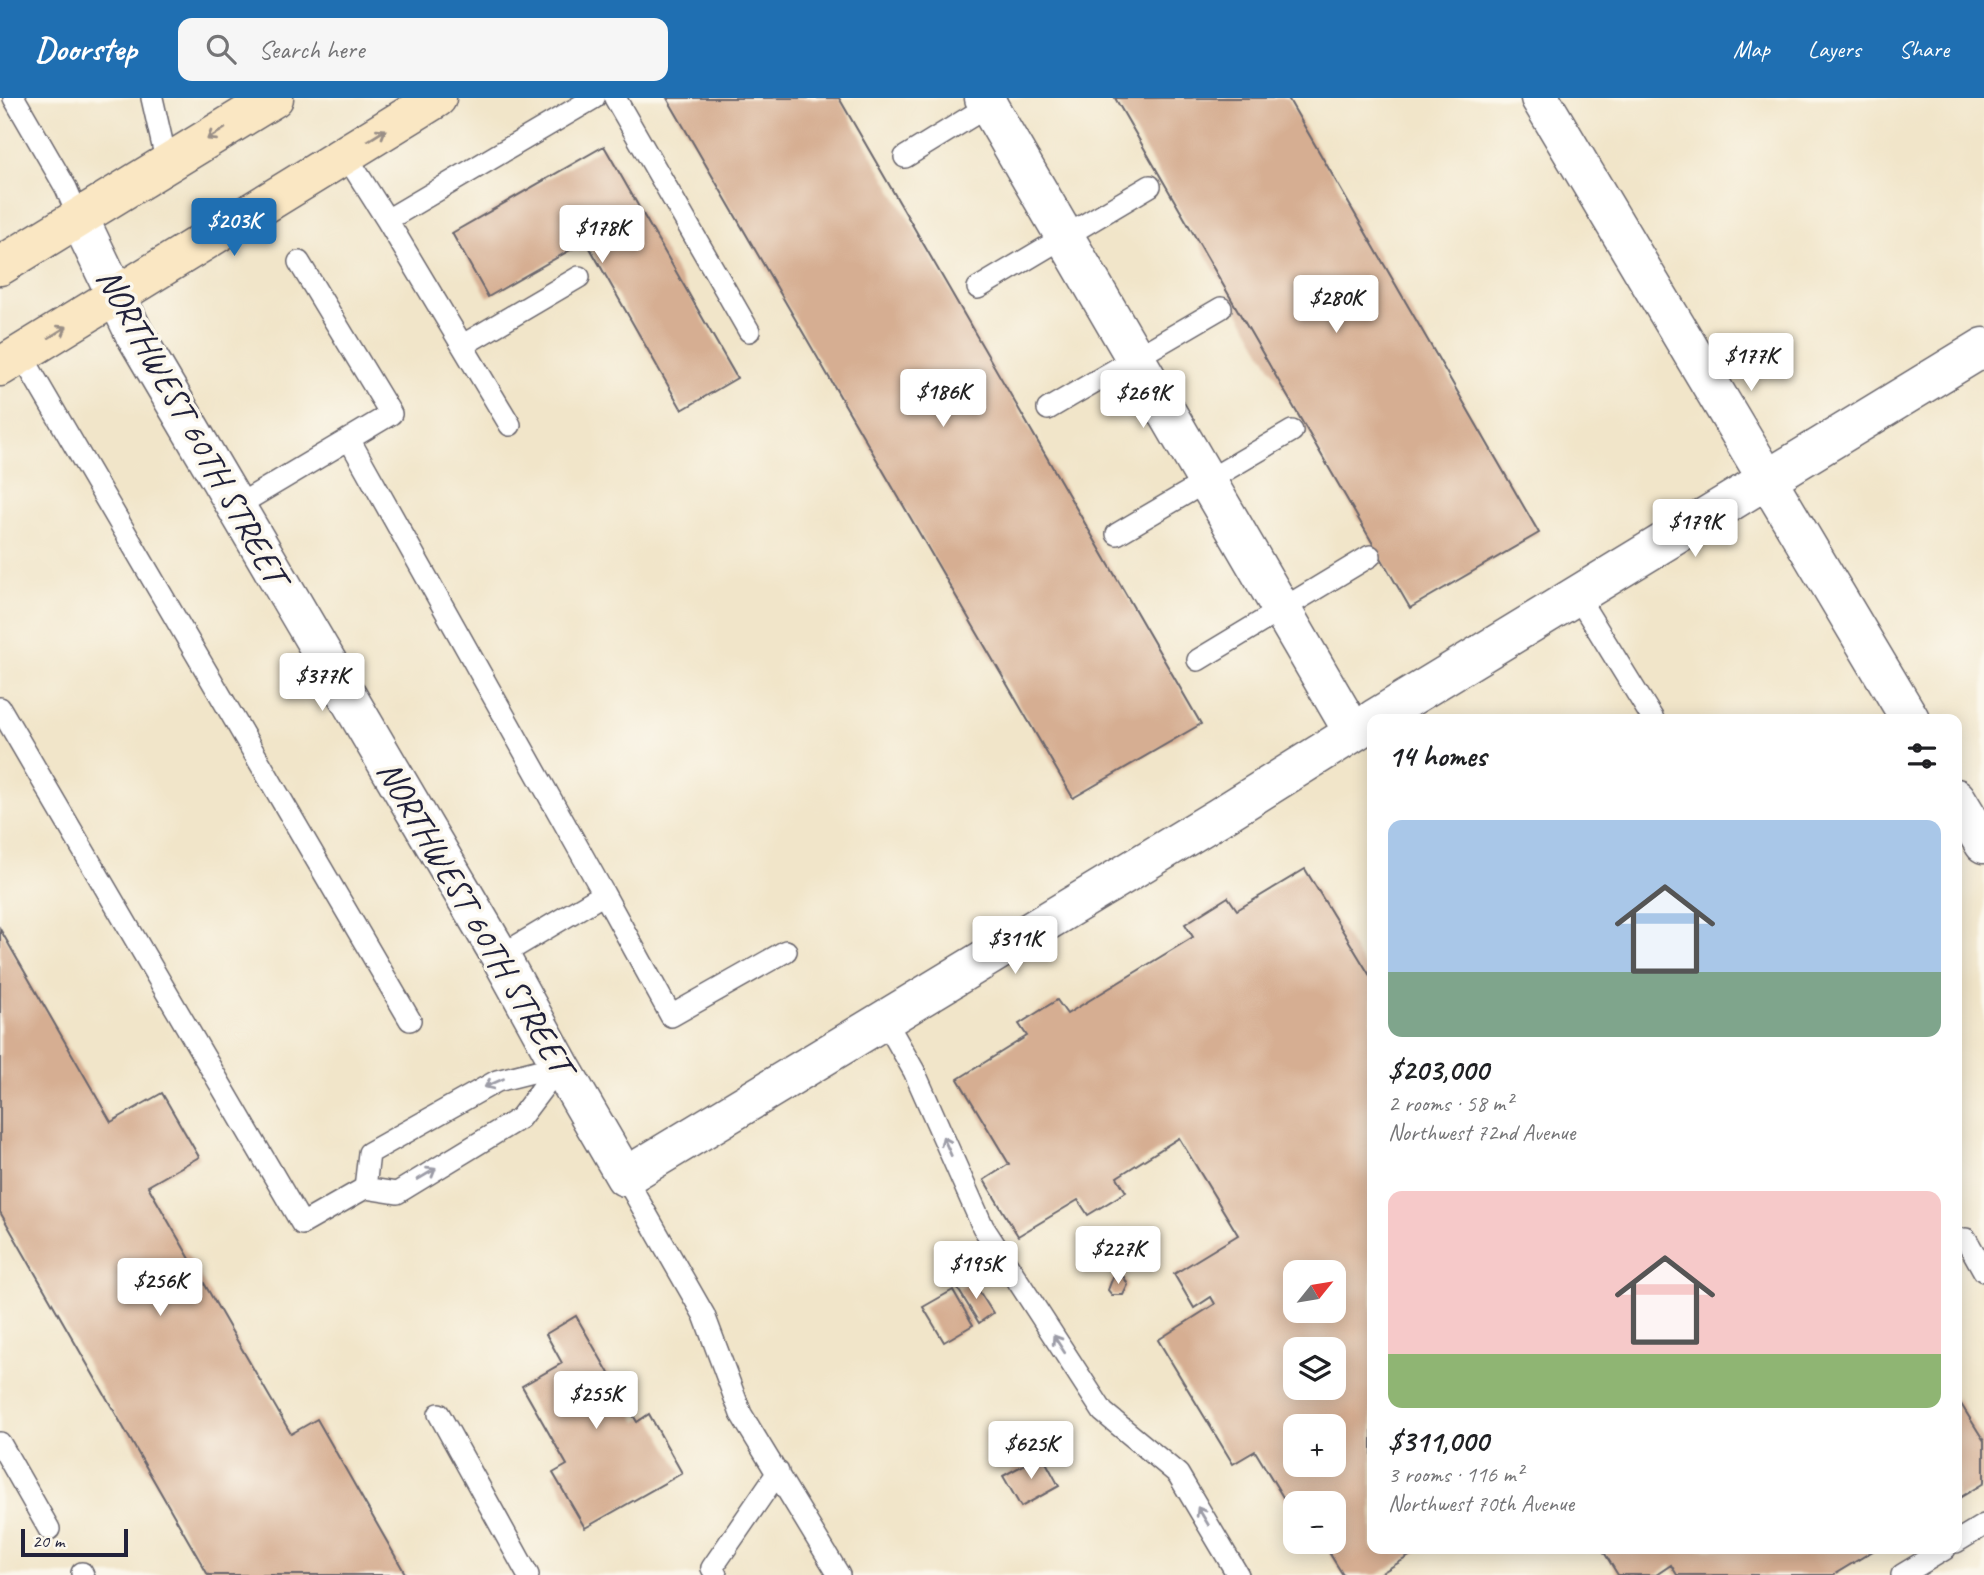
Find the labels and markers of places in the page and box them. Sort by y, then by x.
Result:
pin: $203K [185,198,283,258]
pin: $178K [553,206,651,265]
pin: $280K [1287,275,1385,335]
pin: $177K [1702,334,1800,393]
pin: $186K [894,370,992,429]
pin: $269K [1094,370,1192,430]
pin: $179K [1646,500,1744,559]
pin: $377K [273,654,371,713]
pin: $311K [966,916,1064,976]
pin: $227K [1069,1226,1167,1286]
pin: $195K [927,1242,1025,1301]
pin: $256K [111,1258,209,1318]
pin: $255K [547,1372,645,1431]
pin: $625K [982,1422,1080,1481]

